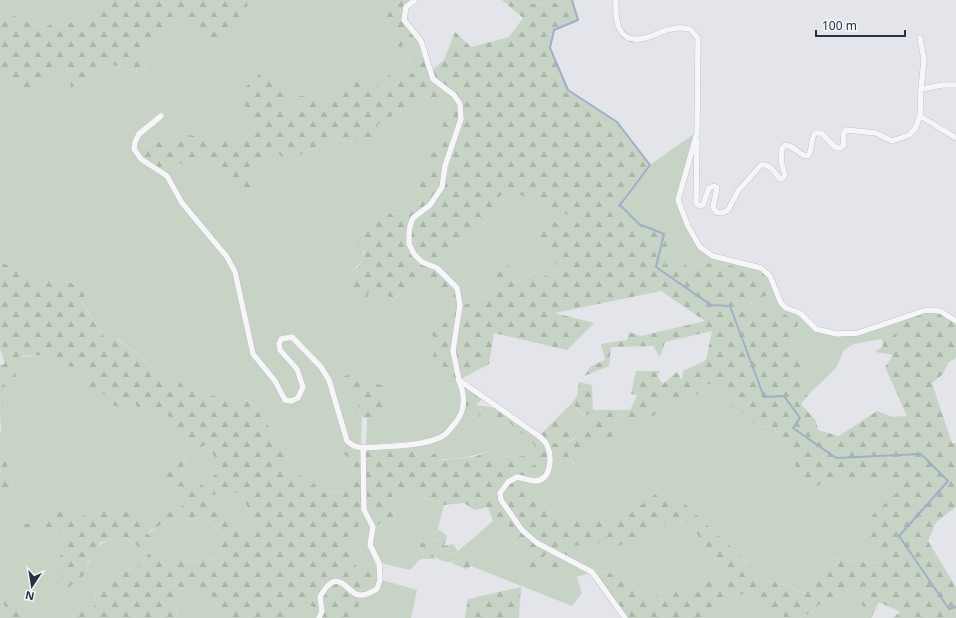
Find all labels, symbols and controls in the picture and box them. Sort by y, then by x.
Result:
scale bar [816,12,905,38]
text: 100 m [822,17,857,34]
north arrow [12,566,52,606]
text: N [24,588,36,605]

